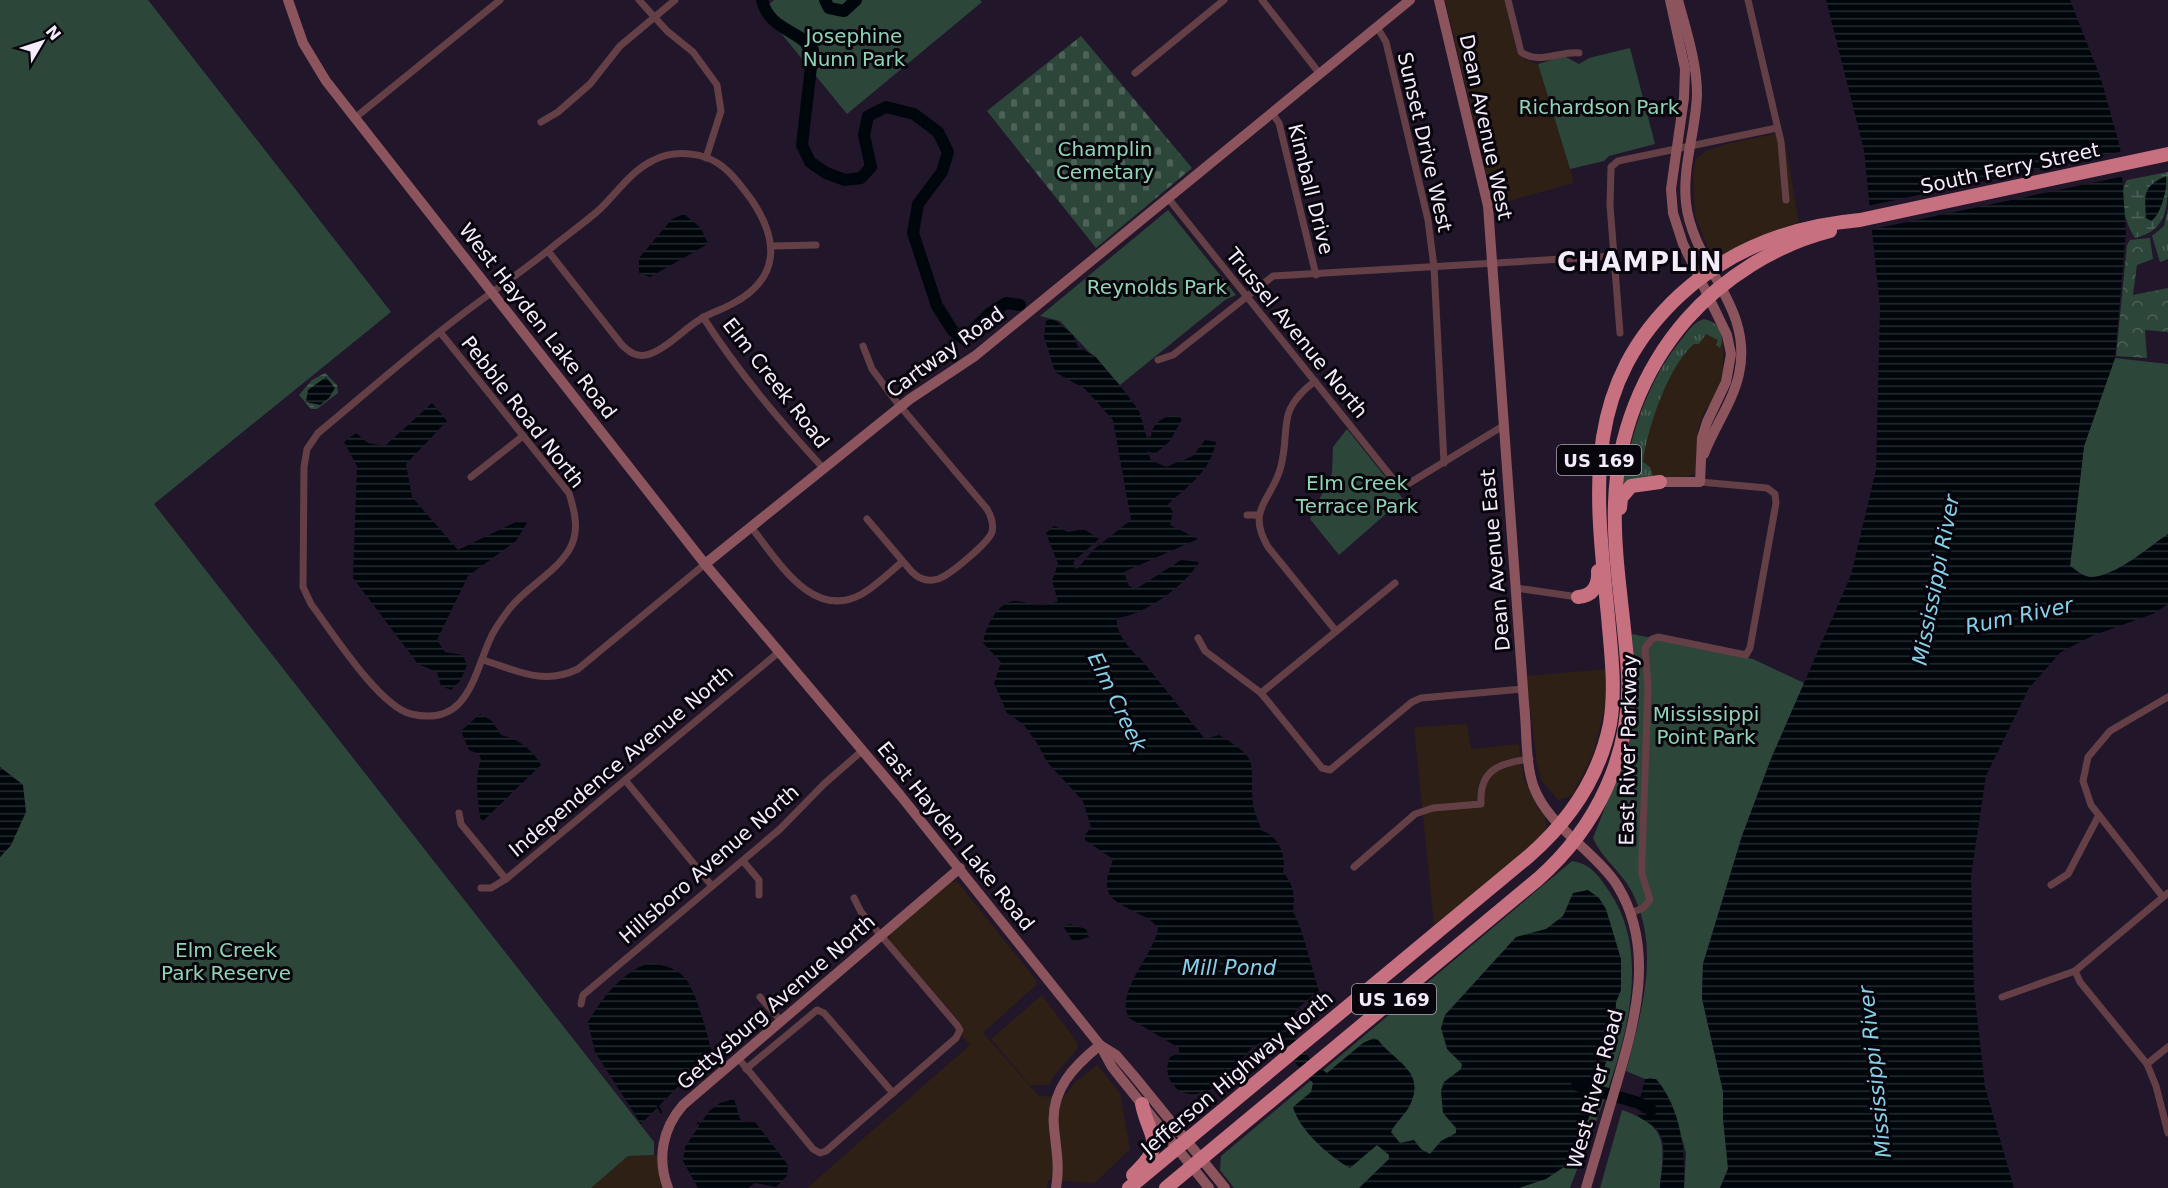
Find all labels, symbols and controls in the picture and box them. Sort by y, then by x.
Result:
north arrow [12,12,72,72]
text: N [42,22,65,44]
park label: Josephine Nunn Park [803,24,906,71]
street label: Dean Avenue West [1455,32,1517,222]
street label: Sunset Drive West [1393,50,1457,234]
park label: Richardson Park [1519,95,1680,119]
street label: Kimball Drive [1283,121,1339,257]
park label: Champlin Cemetary [1056,137,1154,184]
street label: South Ferry Street [1918,137,2102,199]
street label: West Hayden Lake Road [454,218,622,424]
street label: Trussel Avenue North [1220,242,1373,423]
district label: CHAMPLIN [1557,247,1723,277]
park label: Reynolds Park [1087,275,1228,299]
street label: Cartway Road [882,301,1008,403]
street label: Elm Creek Road [718,313,834,453]
street label: Pebble Road North [456,331,590,493]
road number: US 169 [1557,445,1641,475]
street label: Dean Avenue East [1475,468,1515,652]
park label: Elm Creek Terrace Park [1295,471,1419,518]
water label: Mississippi River [1908,491,1965,667]
water label: Rum River [1963,593,2076,639]
water label: Elm Creek [1083,648,1152,756]
street label: East River Parkway [1614,654,1642,846]
street label: Independence Avenue North [504,660,738,862]
park label: Mississippi Point Park [1653,702,1759,749]
street label: East Hayden Lake Road [872,737,1040,935]
street label: Hillsboro Avenue North [614,779,804,949]
street label: Gettysburg Avenue North [672,909,880,1095]
park label: Elm Creek Park Reserve [161,938,291,985]
water label: Mill Pond [1182,956,1277,980]
water label: Mississippi River [1854,983,1896,1159]
road number: US 169 [1352,984,1436,1014]
street label: Jefferson Highway North [1135,986,1338,1162]
street label: West River Road [1562,1007,1628,1171]

